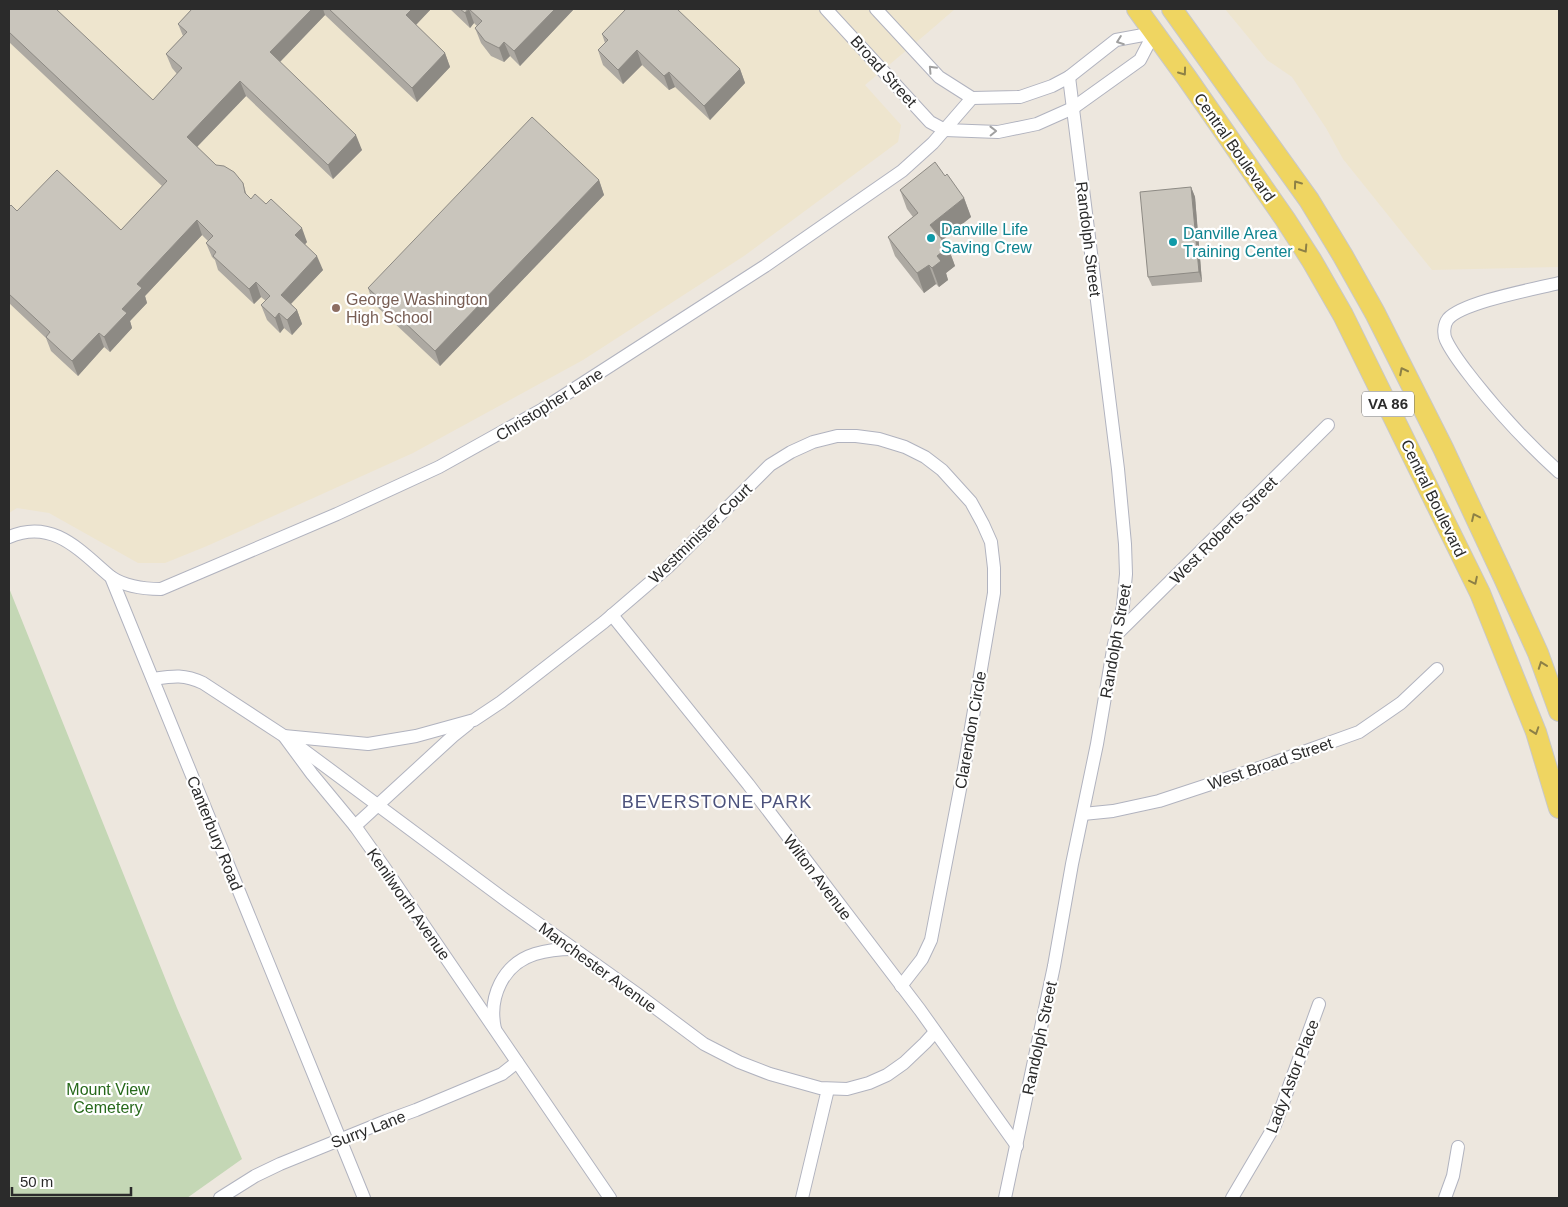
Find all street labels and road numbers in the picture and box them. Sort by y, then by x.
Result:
street label: Broad Street [847,32,920,111]
street label: Central Boulevard [1191,90,1278,205]
street label: Randolph Street [1073,181,1104,298]
street label: Christopher Lane [493,365,606,444]
road number: VA 86 [1362,392,1414,416]
street label: Central Boulevard [1398,437,1469,560]
street label: West Roberts Street [1167,473,1281,587]
street label: Westminister Court [646,480,755,587]
street label: Randolph Street [1097,582,1134,700]
street label: Clarendon Circle [952,670,989,790]
street label: West Broad Street [1206,734,1335,793]
street label: Canterbury Road [184,774,245,893]
street label: Wilton Avenue [780,831,855,923]
street label: Kenilworth Avenue [364,845,454,963]
street label: Manchester Avenue [536,919,660,1016]
street label: Randolph Street [1019,979,1060,1096]
street label: Lady Astor Place [1263,1017,1322,1135]
street label: Surry Lane [329,1107,408,1151]

